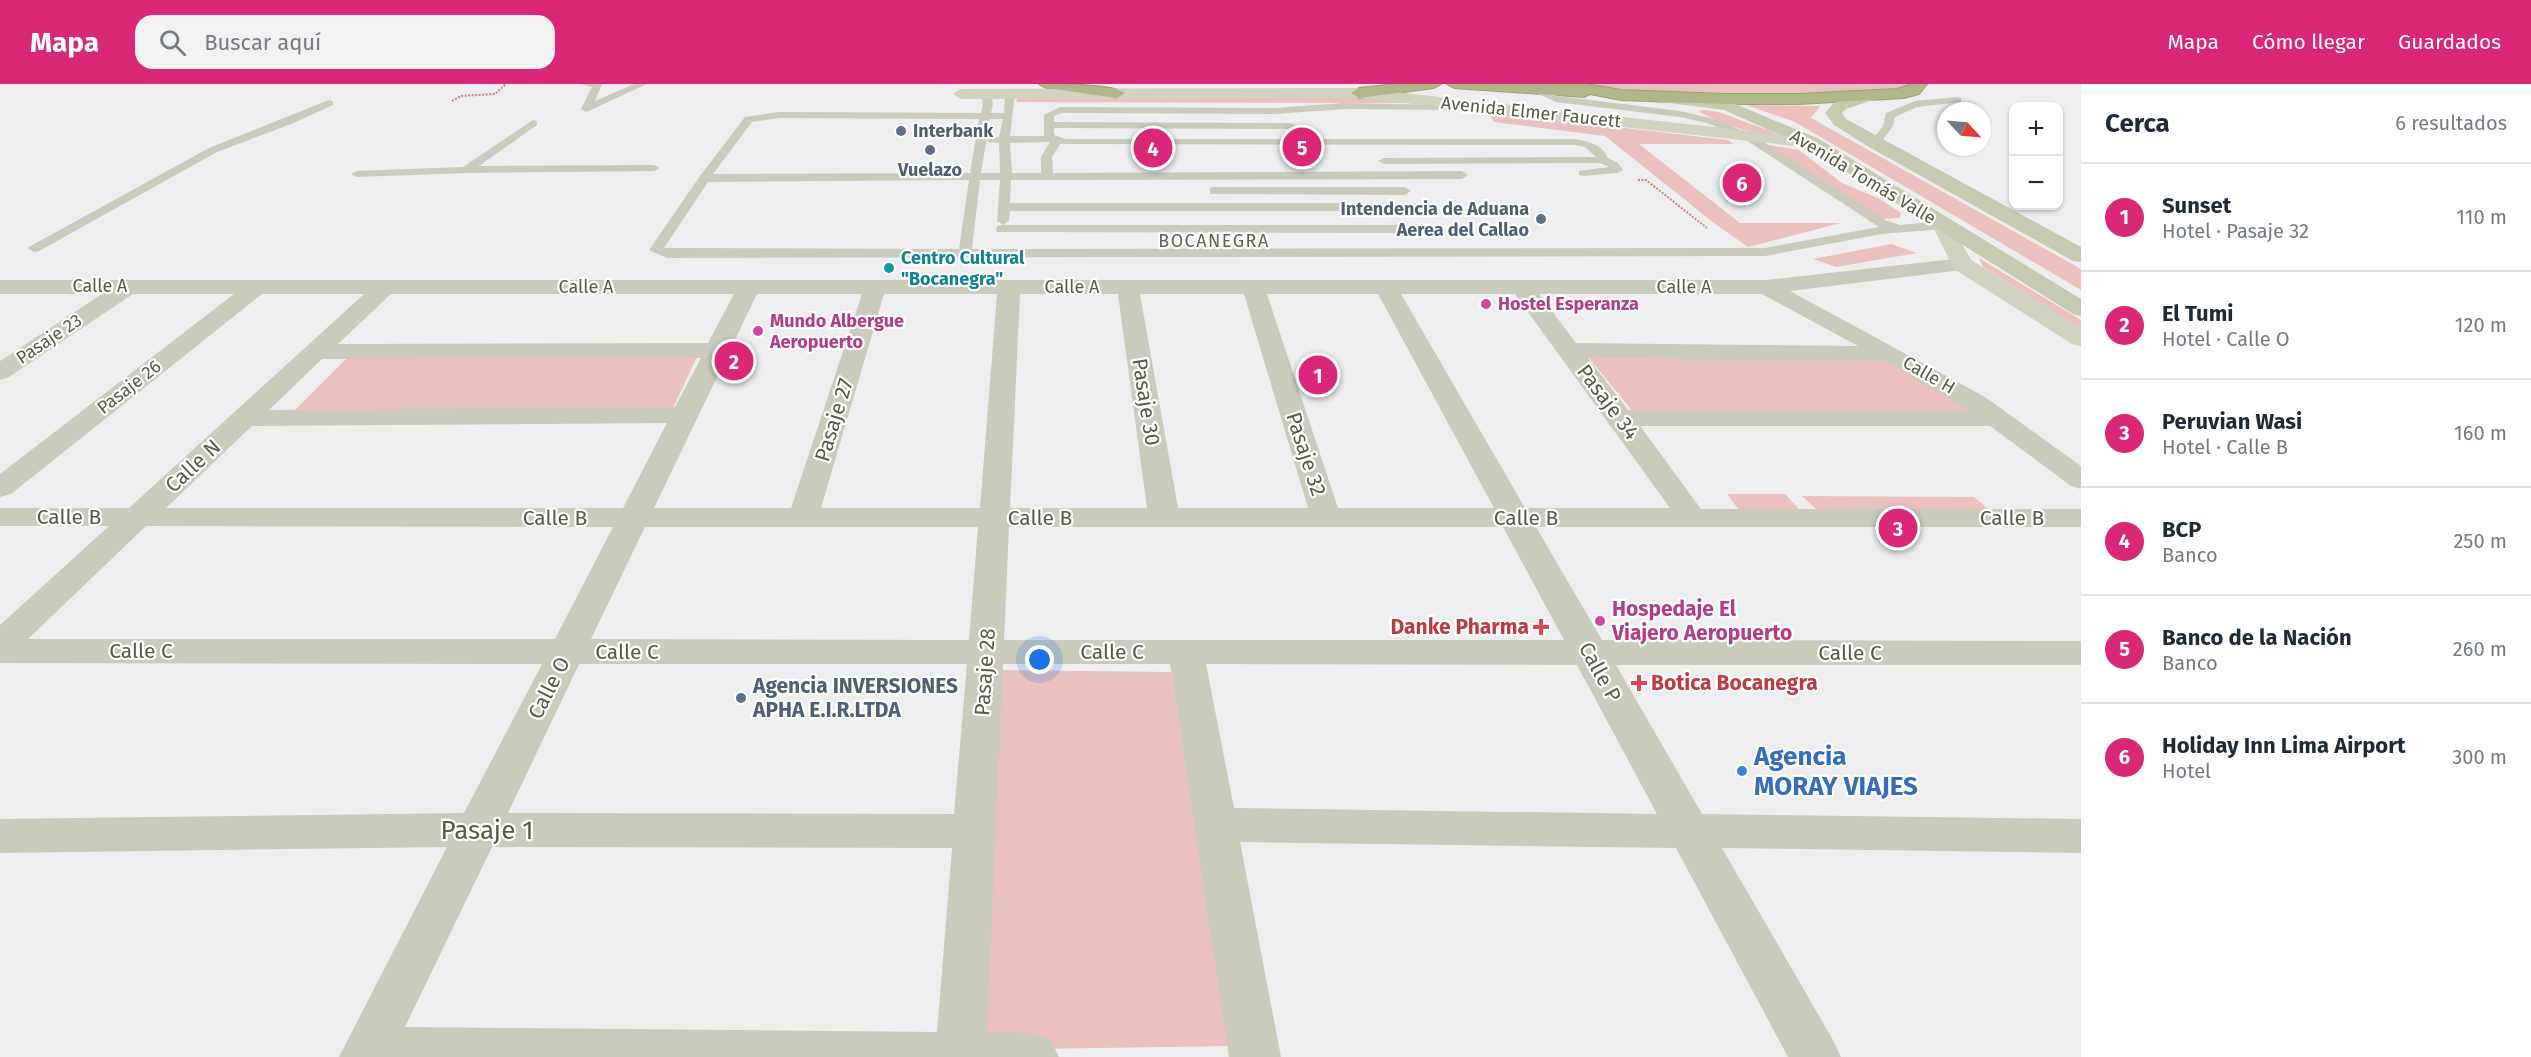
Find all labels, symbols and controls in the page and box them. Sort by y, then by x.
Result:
search box [135,15,555,69]
text: Mapa [30,26,99,59]
icon: search [156,26,189,59]
text: Buscar aquí [204,29,321,56]
text: Mapa [2167,29,2219,55]
text: Cómo llegar [2252,29,2365,55]
text: Guardados [2398,29,2501,55]
street label: Avenida Elmer Faucett [1440,92,1622,132]
north arrow [1937,102,1991,156]
map controls [2009,102,2063,210]
button: + [2009,102,2063,156]
text: Cerca [2105,108,2170,139]
text: 6 resultados [2395,111,2507,135]
place label: Interbank [913,120,994,142]
marker: Interbank [894,124,908,138]
pin: 5 [1282,124,1322,170]
street label: Avenida Tomás Valle [1786,125,1940,229]
pin: 4 [1134,126,1172,170]
marker: Vuelazo [923,143,937,157]
button: − [2009,156,2063,210]
place label: Vuelazo [897,159,962,181]
pin: 6 [1722,160,1762,206]
text: Sunset [2162,192,2231,219]
place label: Intendencia de Aduana Aerea del Callao [1341,198,1529,241]
text: 1 [2120,205,2129,229]
text: 110 m [2456,205,2507,229]
marker: Intendencia de Aduana Aerea del Callao [1534,212,1548,226]
text: Hotel · Pasaje 32 [2162,219,2309,243]
district label: BOCANEGRA [1158,230,1270,252]
place label: Centro Cultural "Bocanegra" [901,247,1025,290]
marker: Centro Cultural "Bocanegra" [882,261,896,275]
street label: Calle A [73,275,128,297]
street label: Calle A [559,276,614,298]
street label: Calle A [1045,276,1100,298]
street label: Calle A [1657,276,1712,298]
place label: Hostel Esperanza [1498,293,1639,315]
marker: Hostel Esperanza [1479,297,1493,311]
text: El Tumi [2162,300,2234,327]
street label: Pasaje 23 [12,309,86,369]
place label: Mundo Albergue Aeropuerto [769,310,904,353]
text: 2 [2119,313,2130,337]
text: 120 m [2455,313,2507,337]
marker: Mundo Albergue Aeropuerto [751,324,765,338]
text: Hotel · Calle O [2162,327,2290,351]
pin: 2 [714,338,754,384]
street label: Calle H [1899,351,1959,399]
pin: 1 [1298,352,1338,398]
street label: Pasaje 26 [93,355,165,419]
street label: Pasaje 30 [1126,356,1166,448]
street label: Pasaje 34 [1571,359,1645,445]
street label: Pasaje 27 [809,375,859,465]
text: Peruvian Wasi [2162,408,2302,435]
street label: Pasaje 32 [1280,409,1332,499]
text: 3 [2119,421,2130,445]
text: 160 m [2454,421,2507,445]
street label: Calle N [160,434,226,498]
text: Hotel · Calle B [2162,435,2288,459]
street label: Calle B [37,504,101,530]
street label: Calle B [523,505,587,531]
street label: Calle B [1008,505,1072,531]
street label: Calle B [1494,505,1558,531]
street label: Calle B [1980,505,2044,531]
pin: 3 [1878,506,1918,550]
text: BCP [2162,516,2201,543]
text: 4 [2119,529,2130,553]
text: 250 m [2453,529,2507,553]
text: Banco [2162,543,2218,567]
place label: Hospedaje El Viajero Aeropuerto [1611,596,1792,646]
place label: Danke Pharma [1391,614,1529,640]
marker: Hospedaje El Viajero Aeropuerto [1593,614,1607,628]
marker: Danke Pharma [1534,620,1548,634]
text: Banco de la Nación [2162,624,2352,651]
street label: Pasaje 28 [969,627,1001,717]
text: 5 [2119,637,2130,661]
text: 260 m [2453,637,2507,661]
street label: Calle C [109,638,173,664]
street label: Calle P [1573,638,1627,706]
street label: Calle C [595,639,659,665]
street label: Calle C [1080,639,1144,665]
street label: Calle C [1818,640,1882,666]
your location [1025,645,1054,674]
text: Banco [2162,651,2218,675]
street label: Calle O [522,652,576,724]
place label: Botica Bocanegra [1651,670,1818,696]
place label: Agencia INVERSIONES APHA E.I.R.LTDA [752,673,958,723]
marker: Botica Bocanegra [1632,676,1646,690]
marker: Agencia INVERSIONES APHA E.I.R.LTDA [734,691,748,705]
text: Holiday Inn Lima Airport [2162,732,2405,759]
place label: Agencia MORAY VIAJES [1753,741,1918,802]
text: 6 [2119,745,2130,769]
text: 300 m [2452,745,2507,769]
text: Hotel [2162,759,2211,783]
marker: Agencia MORAY VIAJES [1735,764,1749,778]
street label: Pasaje 1 [441,815,533,846]

